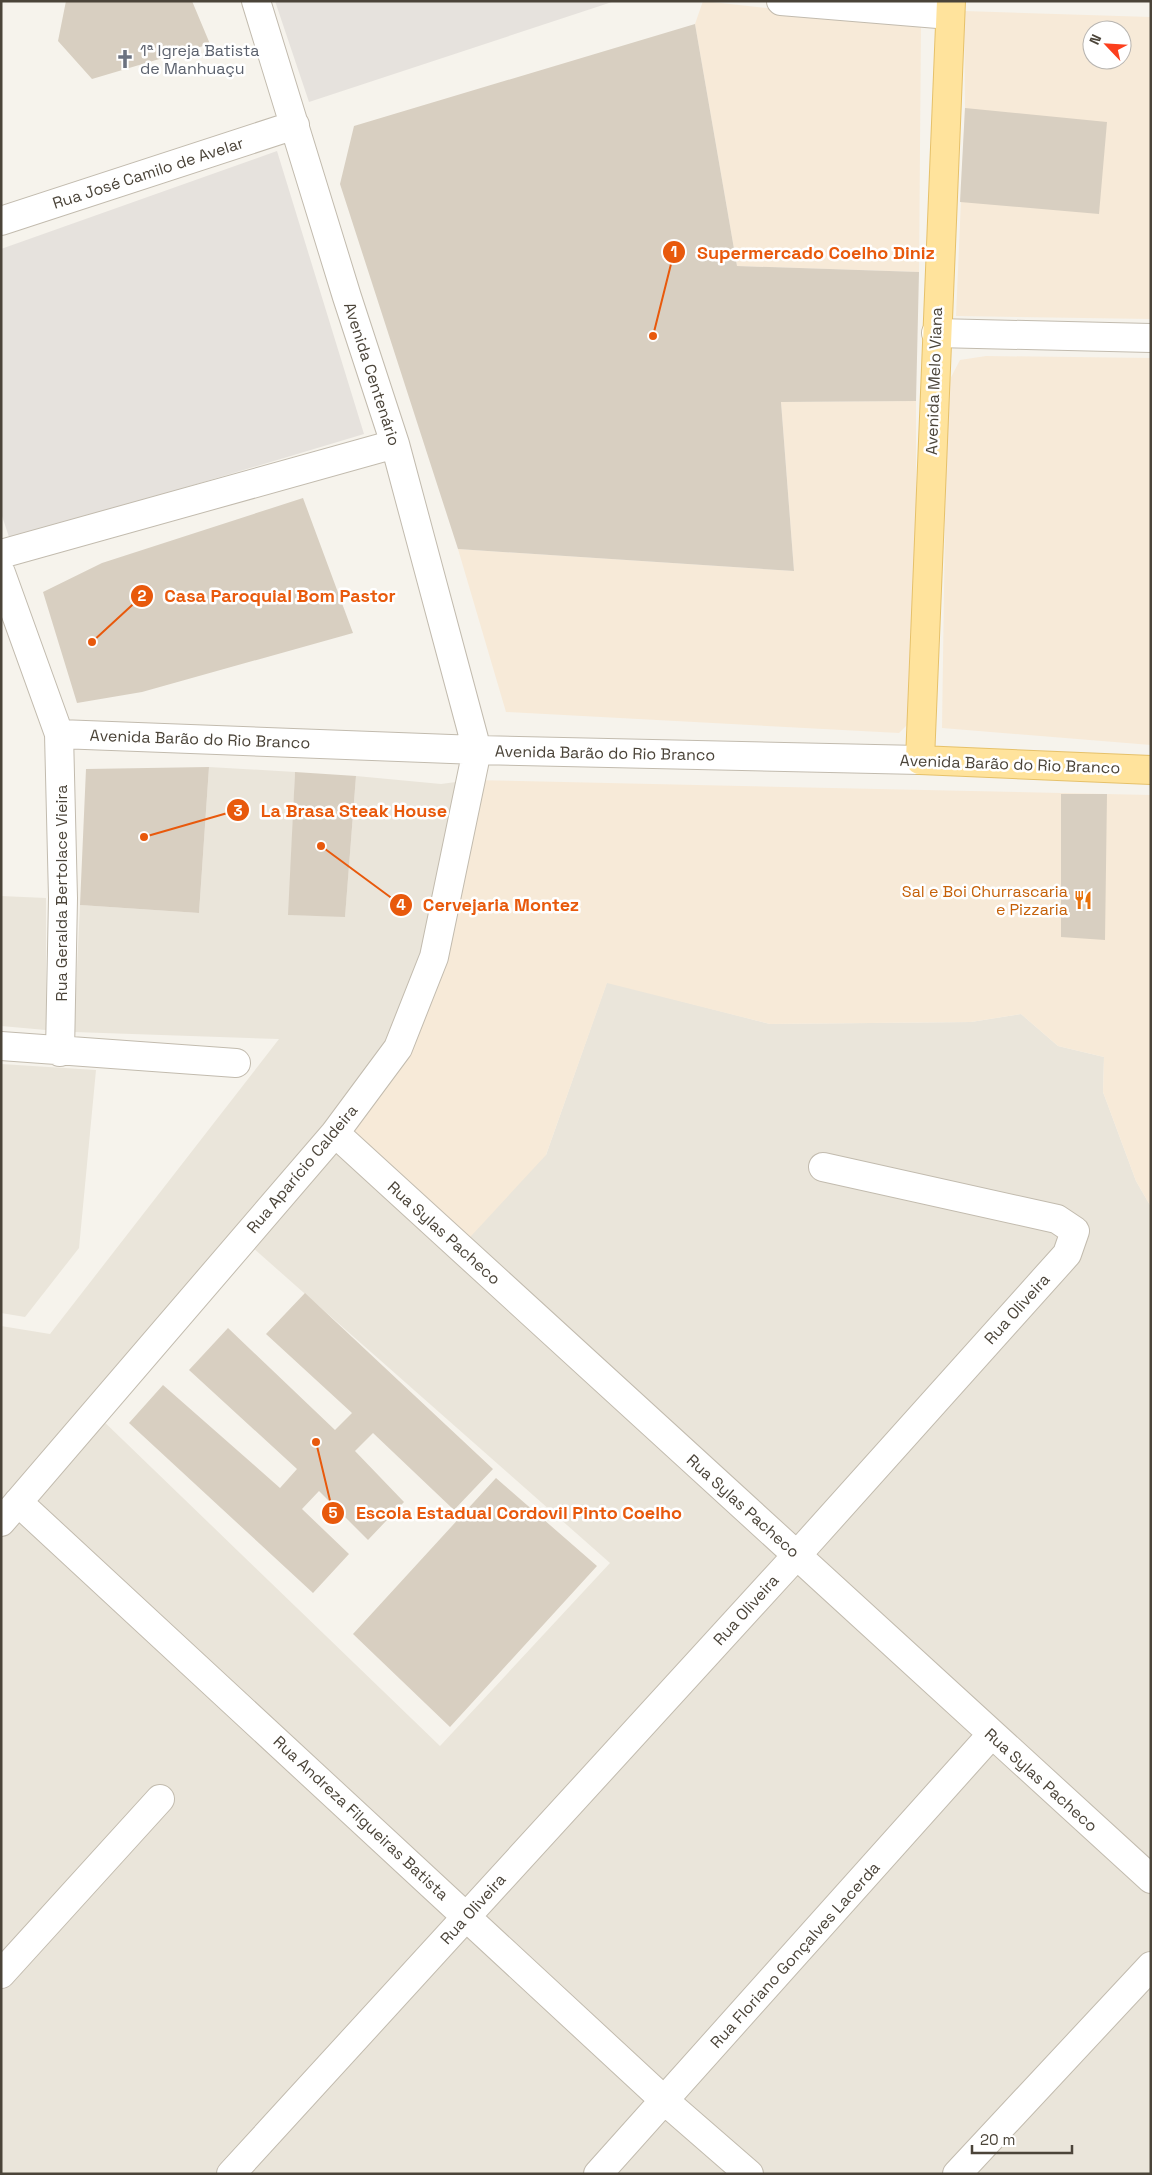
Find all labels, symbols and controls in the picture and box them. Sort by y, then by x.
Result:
north arrow [1082,20,1132,70]
text: N [1085,31,1105,48]
place label: 1ª Igreja Batista de Manhuaçu [140,40,260,79]
church icon: 1ª Igreja Batista de Manhuaçu [114,48,136,70]
street label: Rua José Camilo de Avelar [50,132,246,214]
callout: Supermercado Coelho Diniz [662,236,944,269]
text: Supermercado Coelho Diniz [697,241,935,264]
text: 1 [671,242,677,261]
street label: Avenida Centenário [339,300,405,448]
street label: Avenida Melo Viana [921,307,947,455]
callout: Casa Paroquial Bom Pastor [129,579,406,612]
text: Casa Paroquial Bom Pastor [164,584,396,607]
text: 2 [138,586,147,605]
street label: Avenida Barão do Rio Branco [89,725,311,753]
street label: Avenida Barão do Rio Branco [495,741,715,765]
street label: Avenida Barão do Rio Branco [899,750,1121,778]
street label: Rua Geralda Bertolace Vieira [51,785,72,1001]
callout: La Brasa Steak House [226,794,457,827]
text: La Brasa Steak House [261,799,447,822]
text: 3 [233,801,243,820]
place label: Sal e Boi Churrascaria e Pizzaria [902,881,1068,920]
callout: Cervejaria Montez [388,888,589,921]
restaurant icon: Sal e Boi Churrascaria e Pizzaria [1072,889,1094,911]
text: Cervejaria Montez [423,893,579,916]
text: 4 [396,895,406,914]
street label: Rua Aparício Caldeira [242,1100,362,1238]
street label: Rua Sylas Pacheco [383,1177,505,1289]
street label: Rua Oliveira [980,1269,1054,1349]
street label: Rua Sylas Pacheco [682,1450,804,1562]
callout: Escola Estadual Cordovil Pinto Coelho [321,1497,692,1530]
text: Escola Estadual Cordovil Pinto Coelho [356,1501,682,1524]
text: 5 [328,1503,338,1522]
street label: Rua Oliveira [709,1570,783,1650]
street label: Rua Sylas Pacheco [980,1724,1102,1836]
street label: Rua Andreza Filgueiras Batista [269,1731,453,1905]
street label: Rua Floriano Gonçalves Lacerda [706,1857,884,2053]
street label: Rua Oliveira [436,1869,510,1949]
scale bar [972,2122,1072,2154]
text: 20 m [980,2130,1015,2149]

